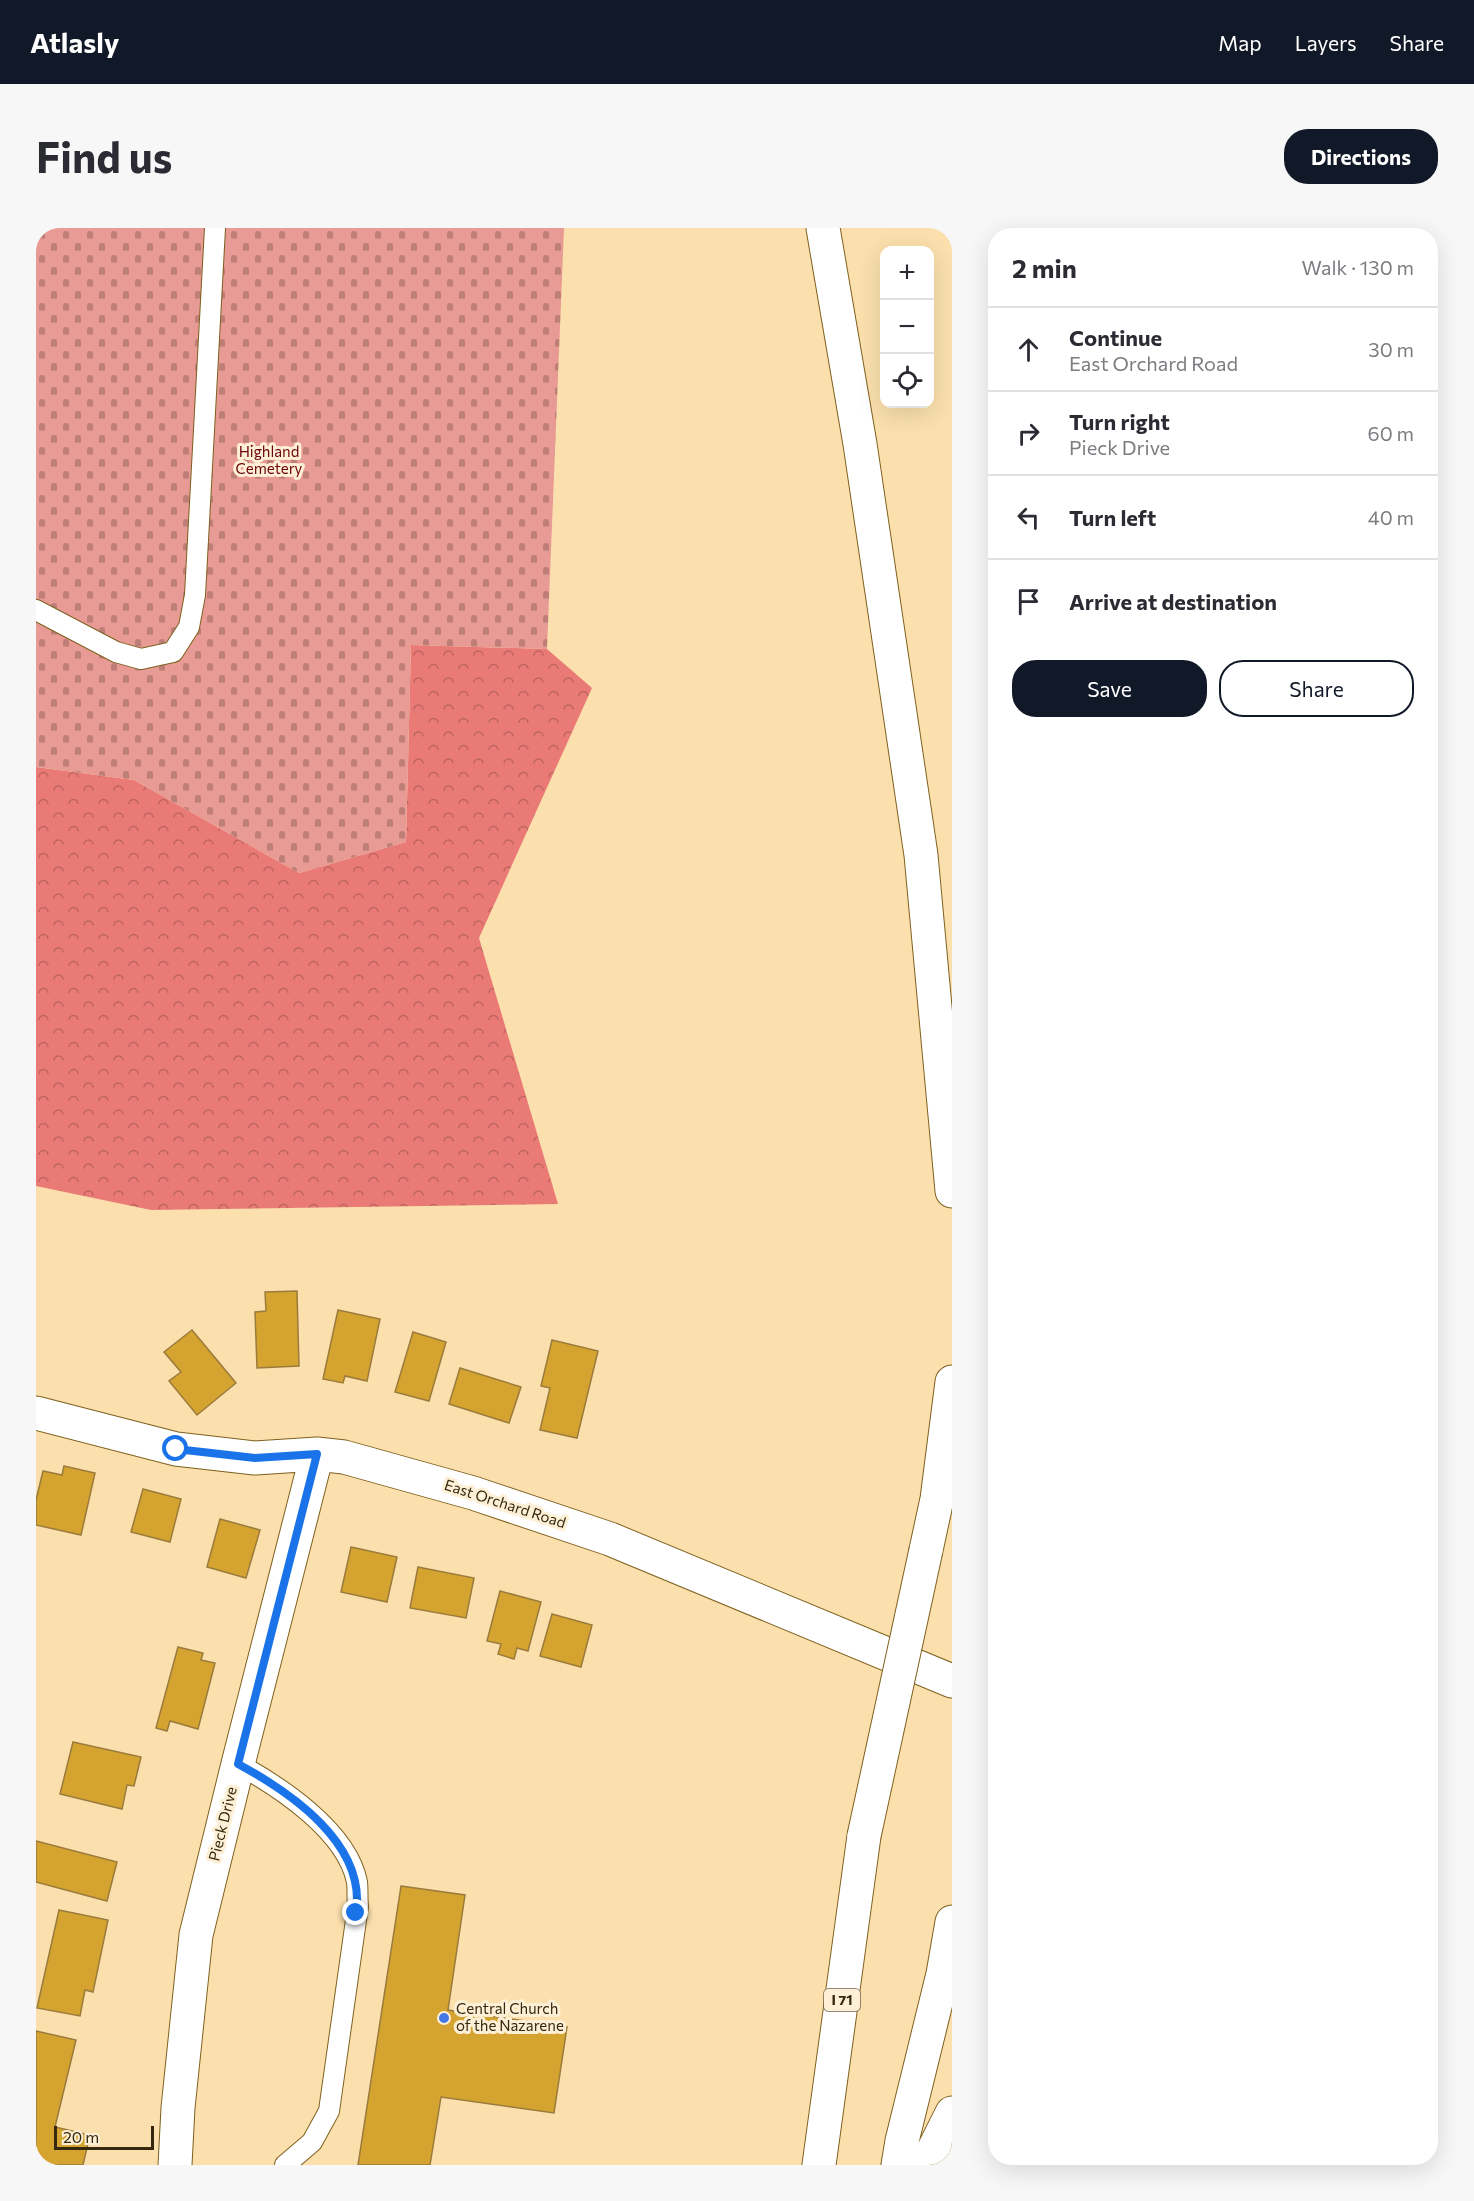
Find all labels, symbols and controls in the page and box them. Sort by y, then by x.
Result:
text: Atlasly [30,25,119,59]
text: Map [1218,30,1262,55]
text: Layers [1295,30,1357,55]
text: Share [1390,30,1444,55]
button: Directions [1284,129,1438,184]
text: Find us [36,130,172,182]
map controls [880,246,934,408]
button: + [880,246,934,300]
text: 2 min [1012,252,1077,283]
text: Walk · 130 m [1302,255,1414,279]
button: − [880,300,934,354]
text: Continue [1069,324,1162,351]
icon: ahead [1012,333,1045,366]
text: 30 m [1368,337,1414,361]
text: East Orchard Road [1069,351,1238,375]
button: locate [880,354,934,408]
text: Turn right [1069,408,1170,435]
icon: right [1012,417,1045,450]
text: 60 m [1368,421,1414,445]
text: Pieck Drive [1069,435,1170,459]
park label: Highland Cemetery [236,442,303,477]
icon: left [1012,501,1045,534]
text: Turn left [1069,504,1156,531]
text: 40 m [1368,505,1414,529]
icon: arrive [1012,585,1045,618]
text: Arrive at destination [1069,588,1277,615]
button: Save [1012,660,1207,717]
button: Share [1219,660,1414,717]
route start [162,1435,188,1461]
street label: East Orchard Road [442,1475,568,1531]
street label: Pieck Drive [204,1785,240,1863]
route end [342,1899,368,1925]
road number: I 71 [824,1989,860,2011]
place label: Central Church of the Nazarene [456,1999,564,2034]
marker: Central Church of the Nazarene [437,2011,451,2025]
scale bar [54,2123,154,2150]
text: 20 m [63,2127,99,2146]

